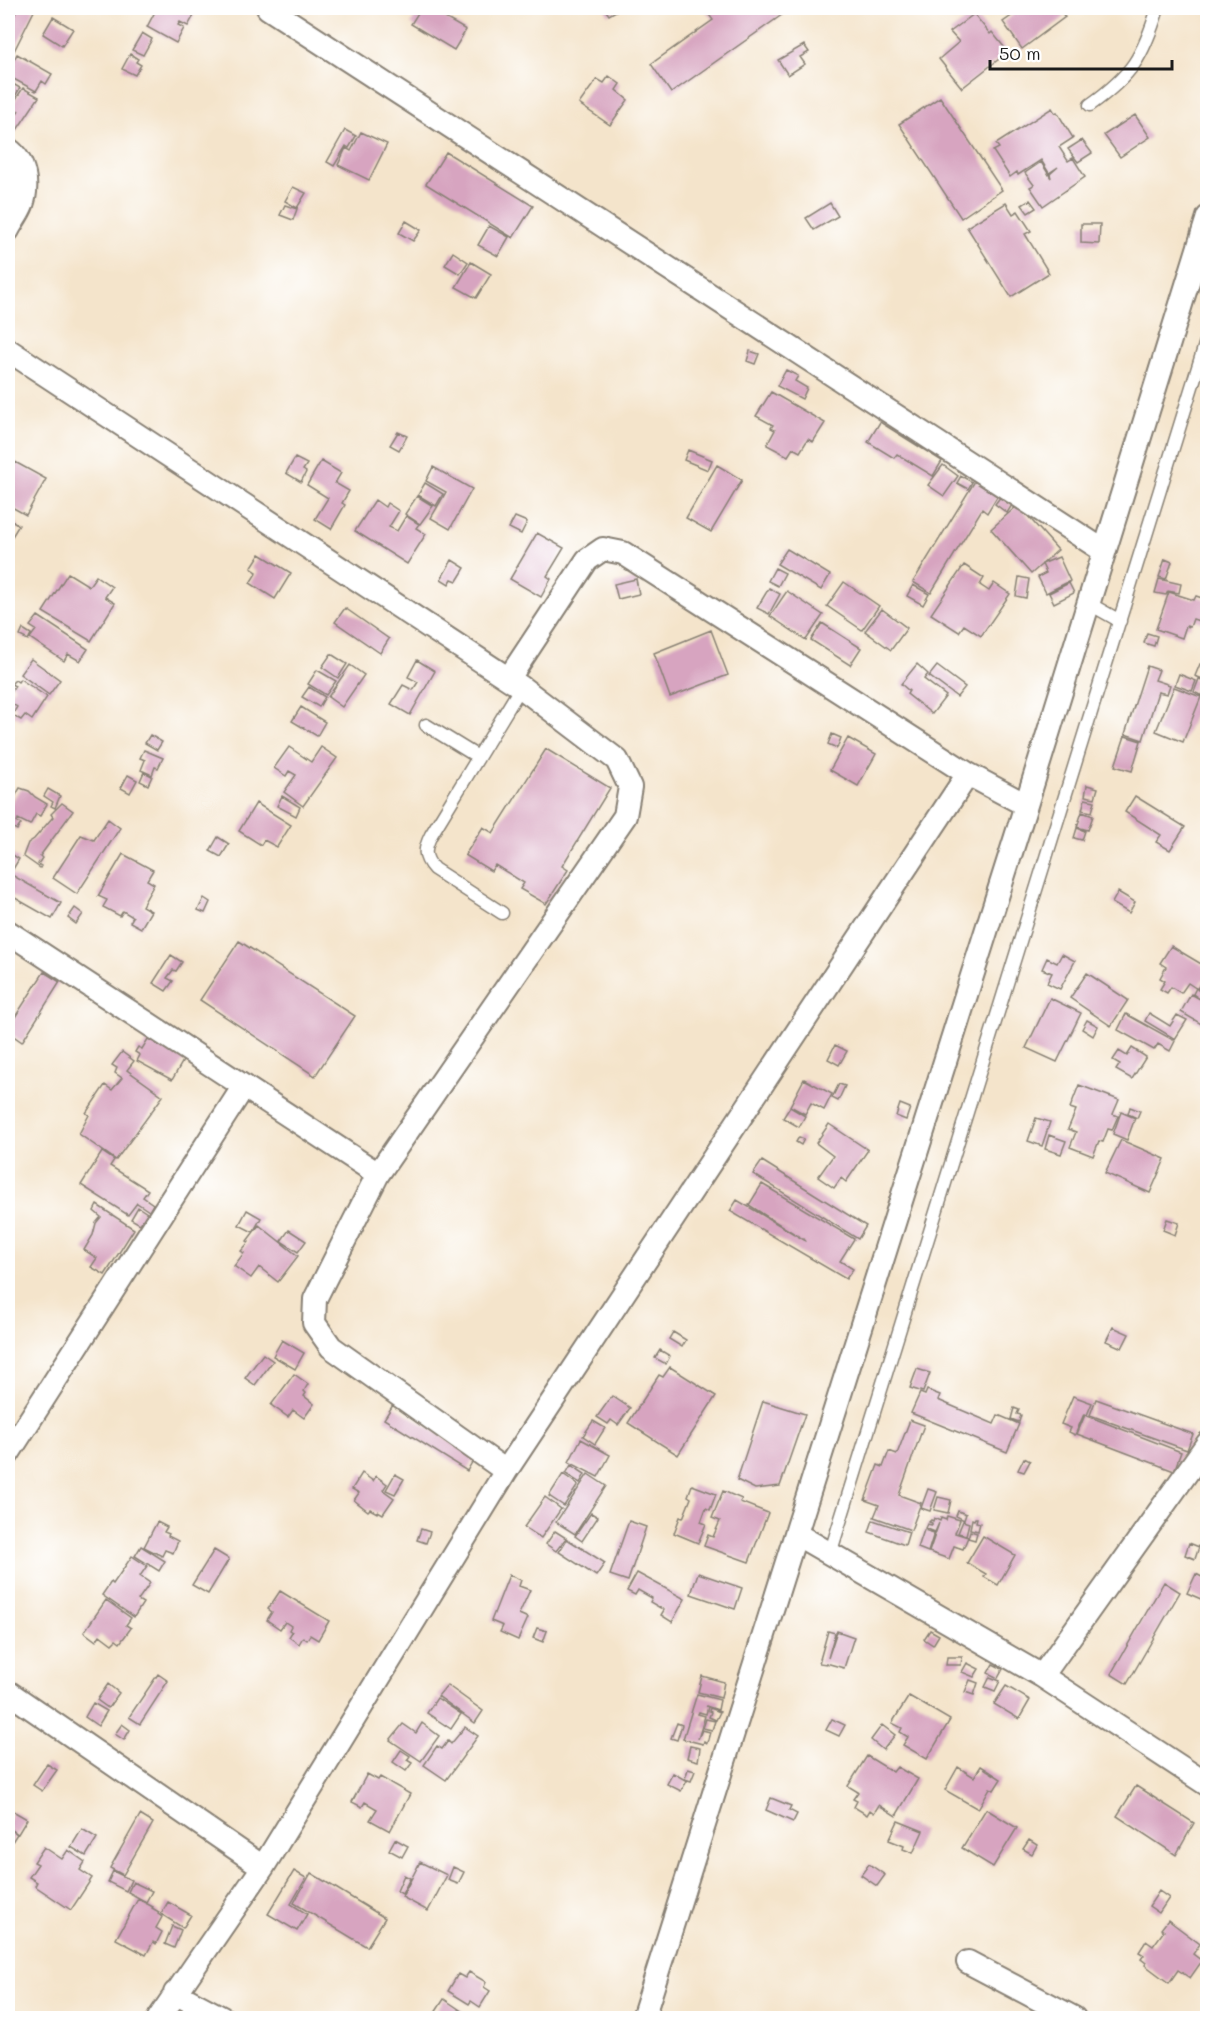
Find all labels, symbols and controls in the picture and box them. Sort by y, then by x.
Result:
scale bar [990,33,1172,71]
text: 50 m [999,41,1041,65]

